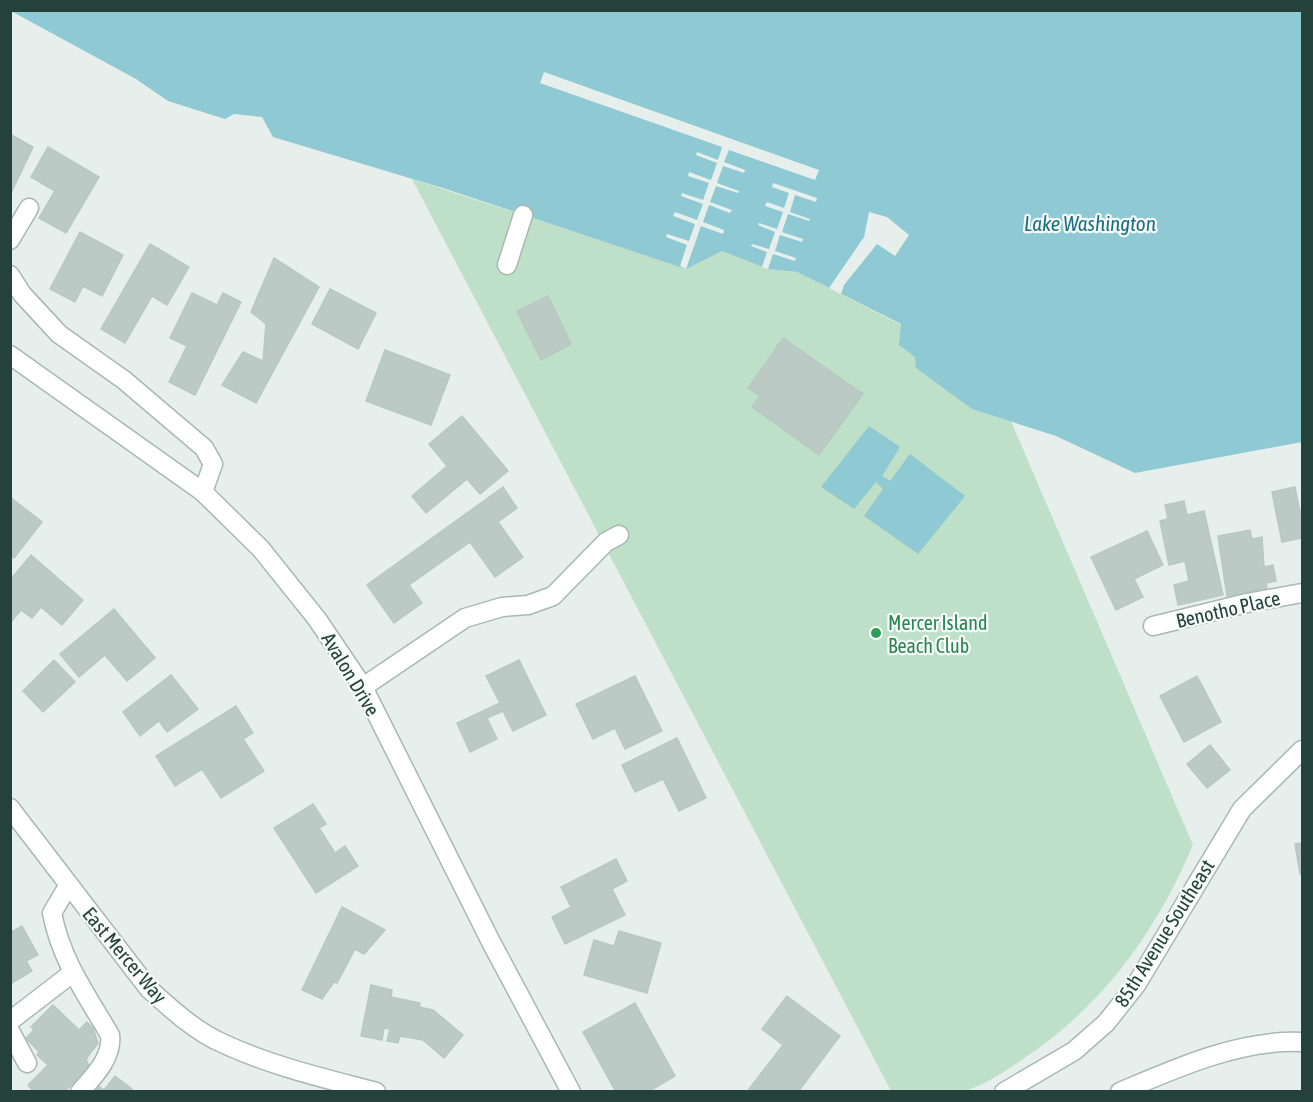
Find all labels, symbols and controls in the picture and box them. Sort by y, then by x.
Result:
water label: Lake Washington [1024,211,1156,235]
street label: Benotho Place [1174,586,1282,632]
place label: Mercer Island Beach Club [888,611,987,657]
marker: Mercer Island Beach Club [869,626,883,640]
street label: Avalon Drive [317,628,385,720]
street label: 85th Avenue Southeast [1109,855,1219,1011]
street label: East Mercer Way [78,902,172,1008]

